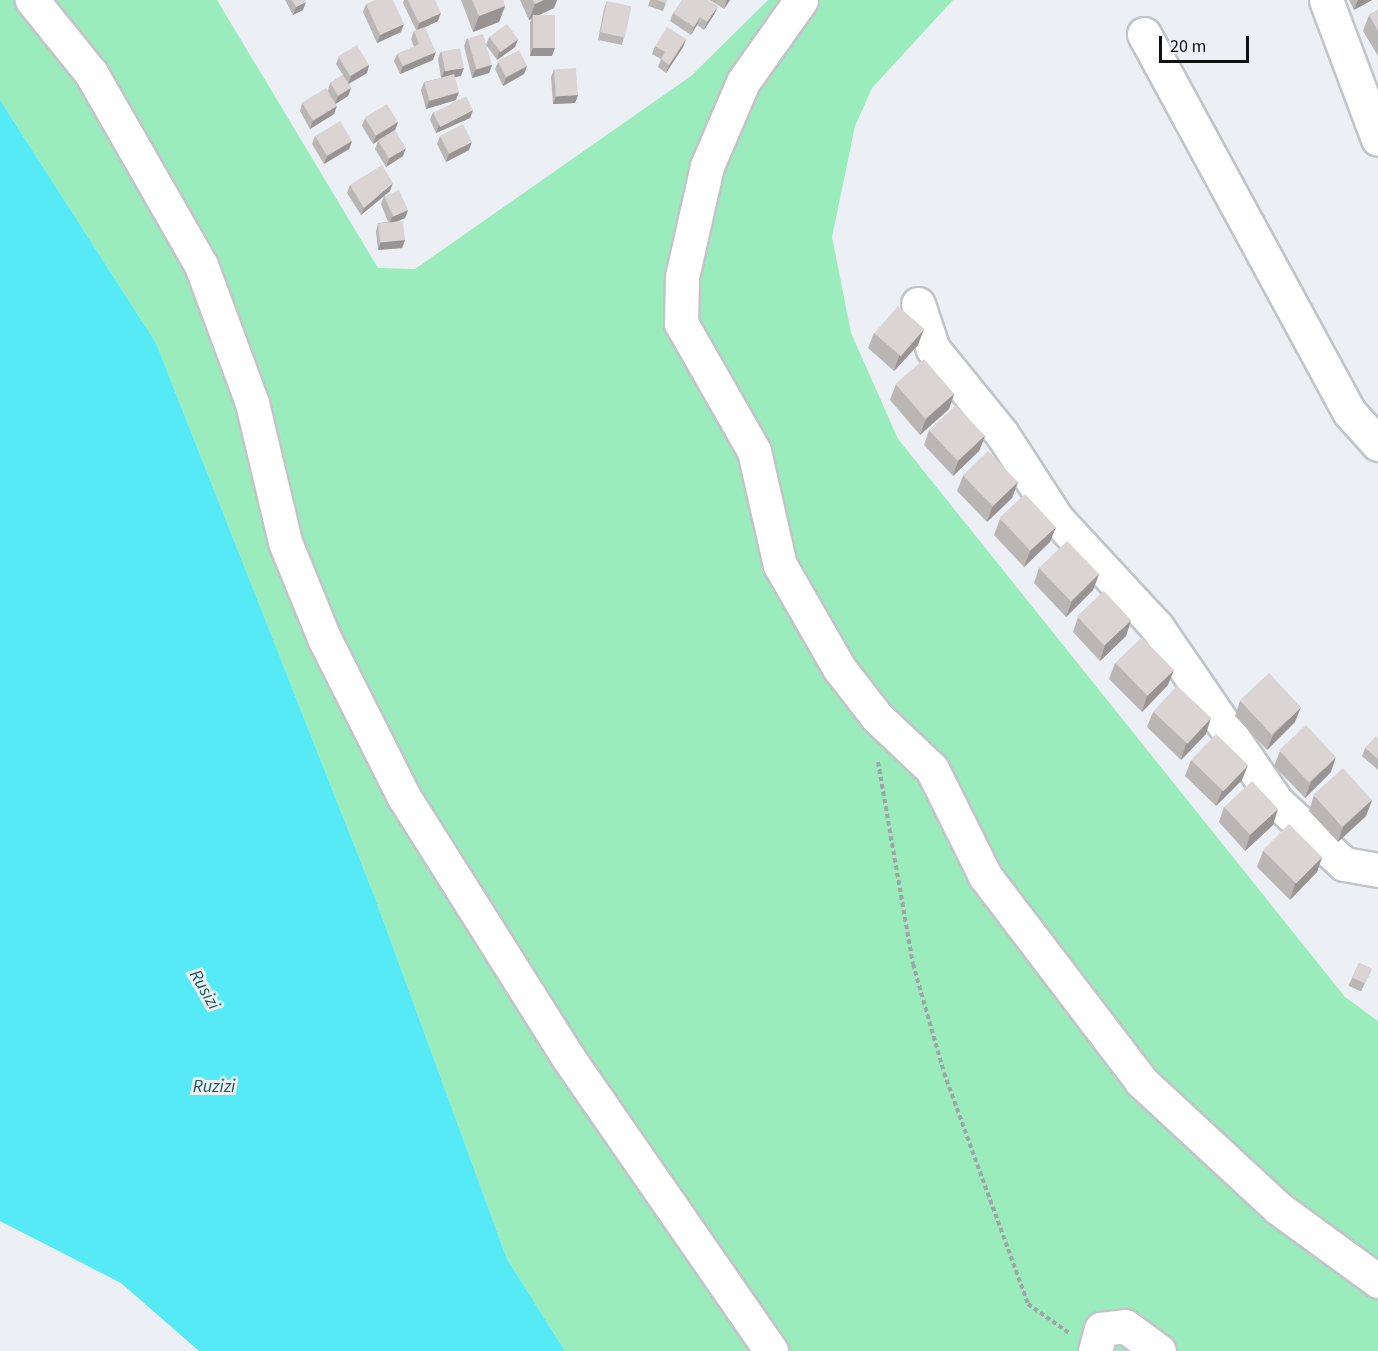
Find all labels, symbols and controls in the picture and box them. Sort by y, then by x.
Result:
scale bar [1162,24,1252,62]
text: 20 m [1170,34,1206,59]
water label: Rusizi [184,966,224,1014]
water label: Ruzizi [193,1076,235,1098]

